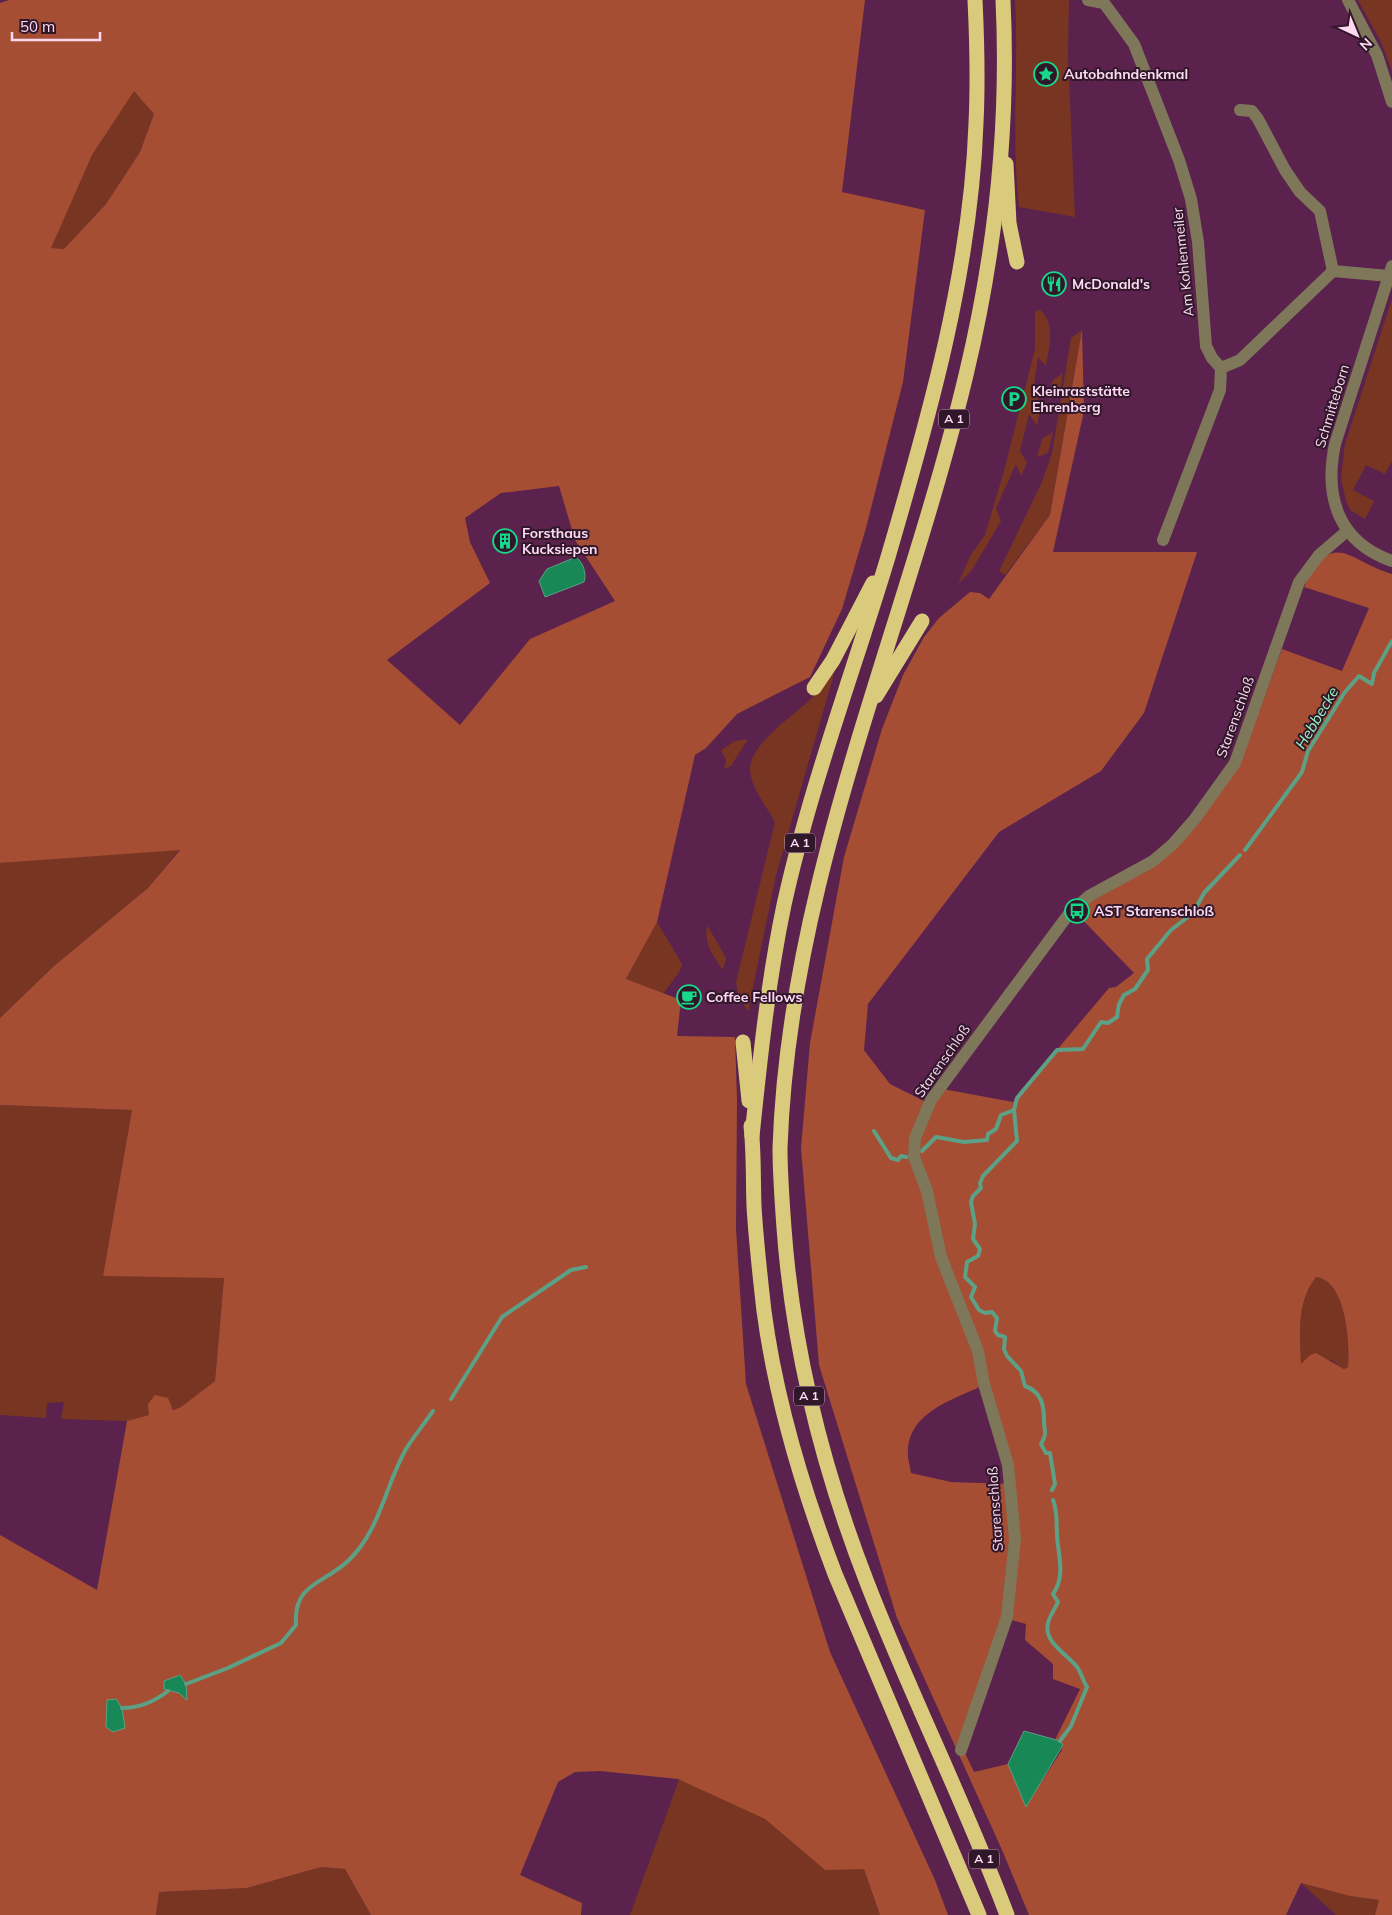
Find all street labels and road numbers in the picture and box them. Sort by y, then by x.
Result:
street label: Am Kohlenmeiler [1168,206,1198,317]
street label: Schmitteborn [1311,362,1353,450]
road number: A 1 [939,409,969,428]
street label: Starenschloß [1212,674,1258,760]
road number: A 1 [785,834,815,852]
street label: Starenschloß [910,1021,974,1101]
road number: A 1 [794,1386,824,1405]
street label: Starenschloß [983,1466,1007,1552]
road number: A 1 [969,1850,999,1868]

